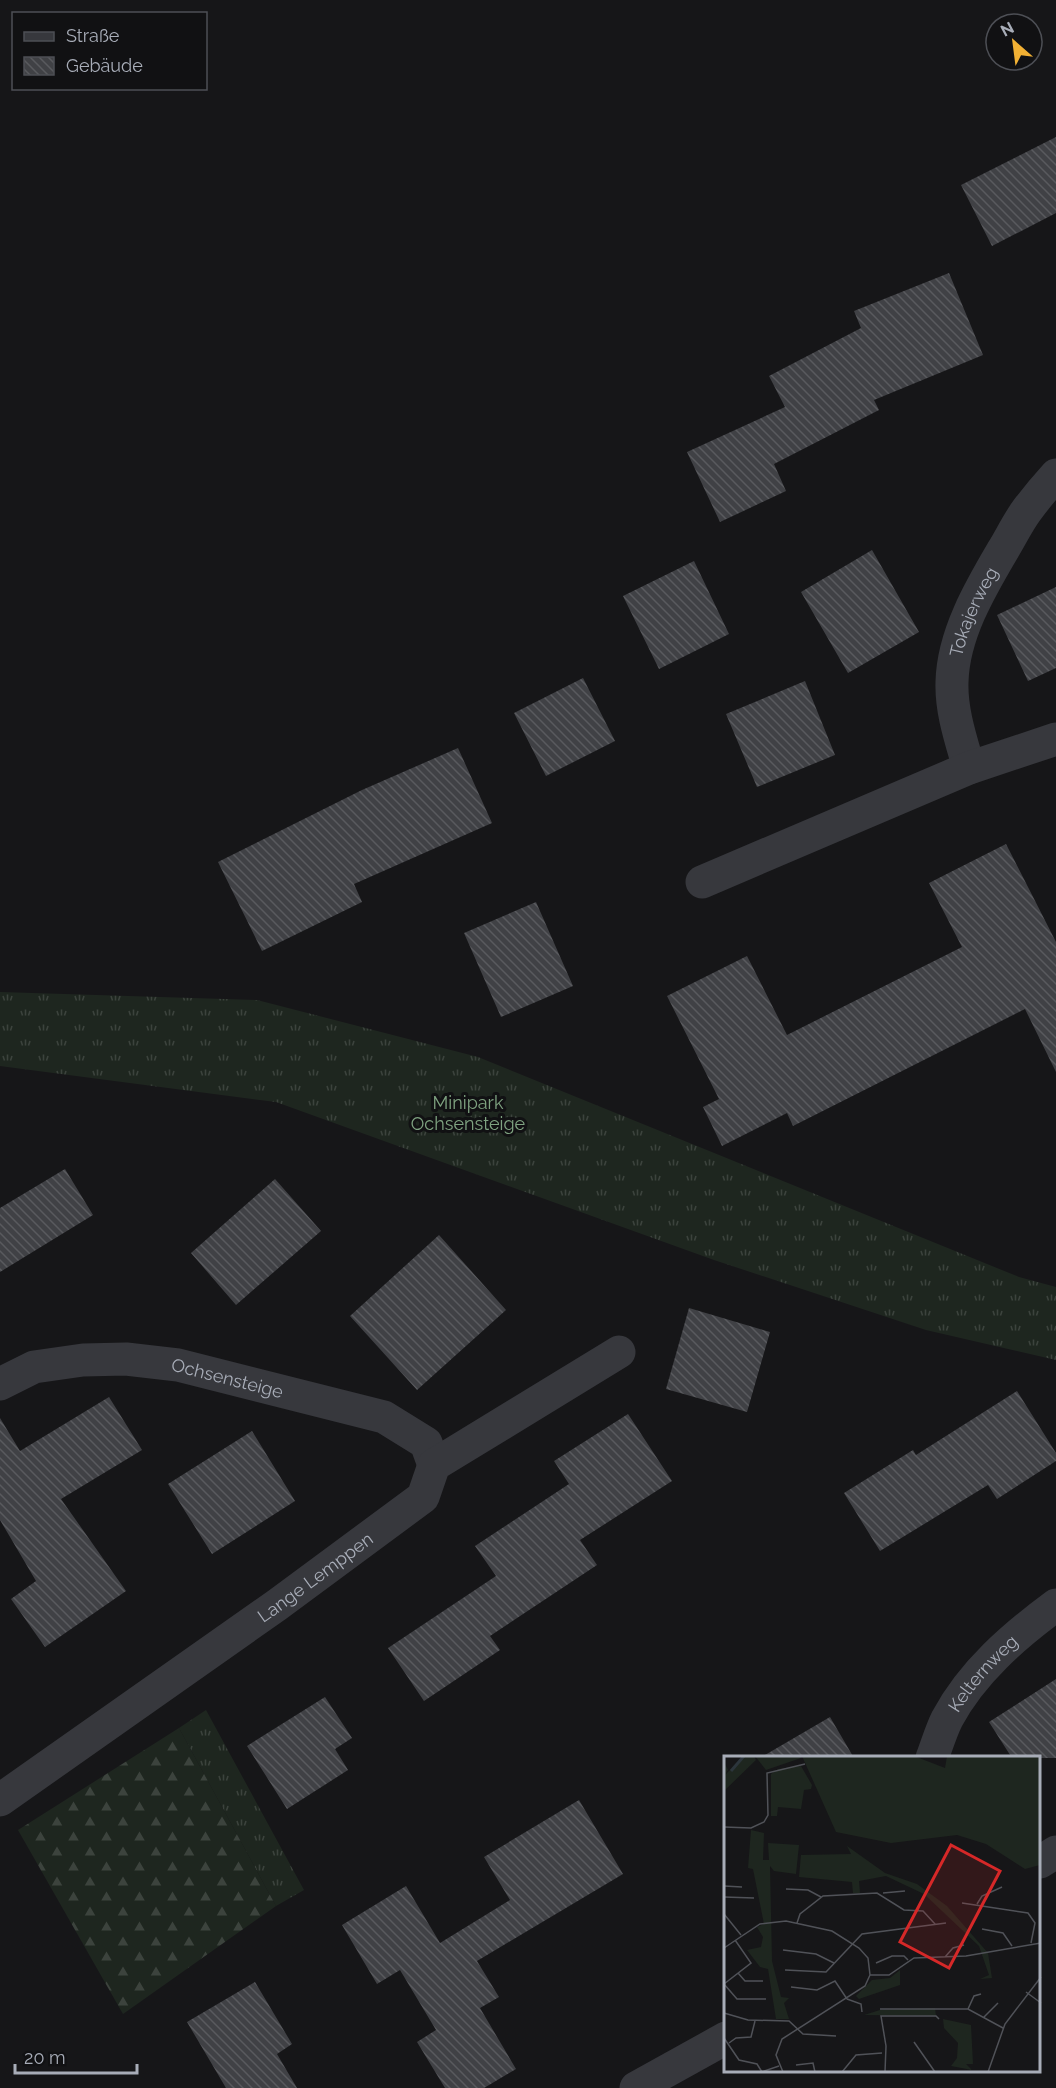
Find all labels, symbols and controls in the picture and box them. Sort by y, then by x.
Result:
legend [12,12,207,90]
north arrow [984,12,1044,72]
text: N [997,18,1017,40]
text: Straße [66,25,120,46]
text: Gebäude [66,55,143,76]
street label: Tokajerweg [945,563,1002,659]
park label: Minipark Ochsensteige [411,1092,526,1134]
street label: Ochsensteige [169,1353,286,1402]
street label: Lange Lemppen [253,1527,377,1626]
street label: Kelternweg [943,1630,1021,1715]
inset map [724,1756,1041,2073]
scale bar [15,2037,136,2075]
text: 20 m [24,2047,66,2068]

